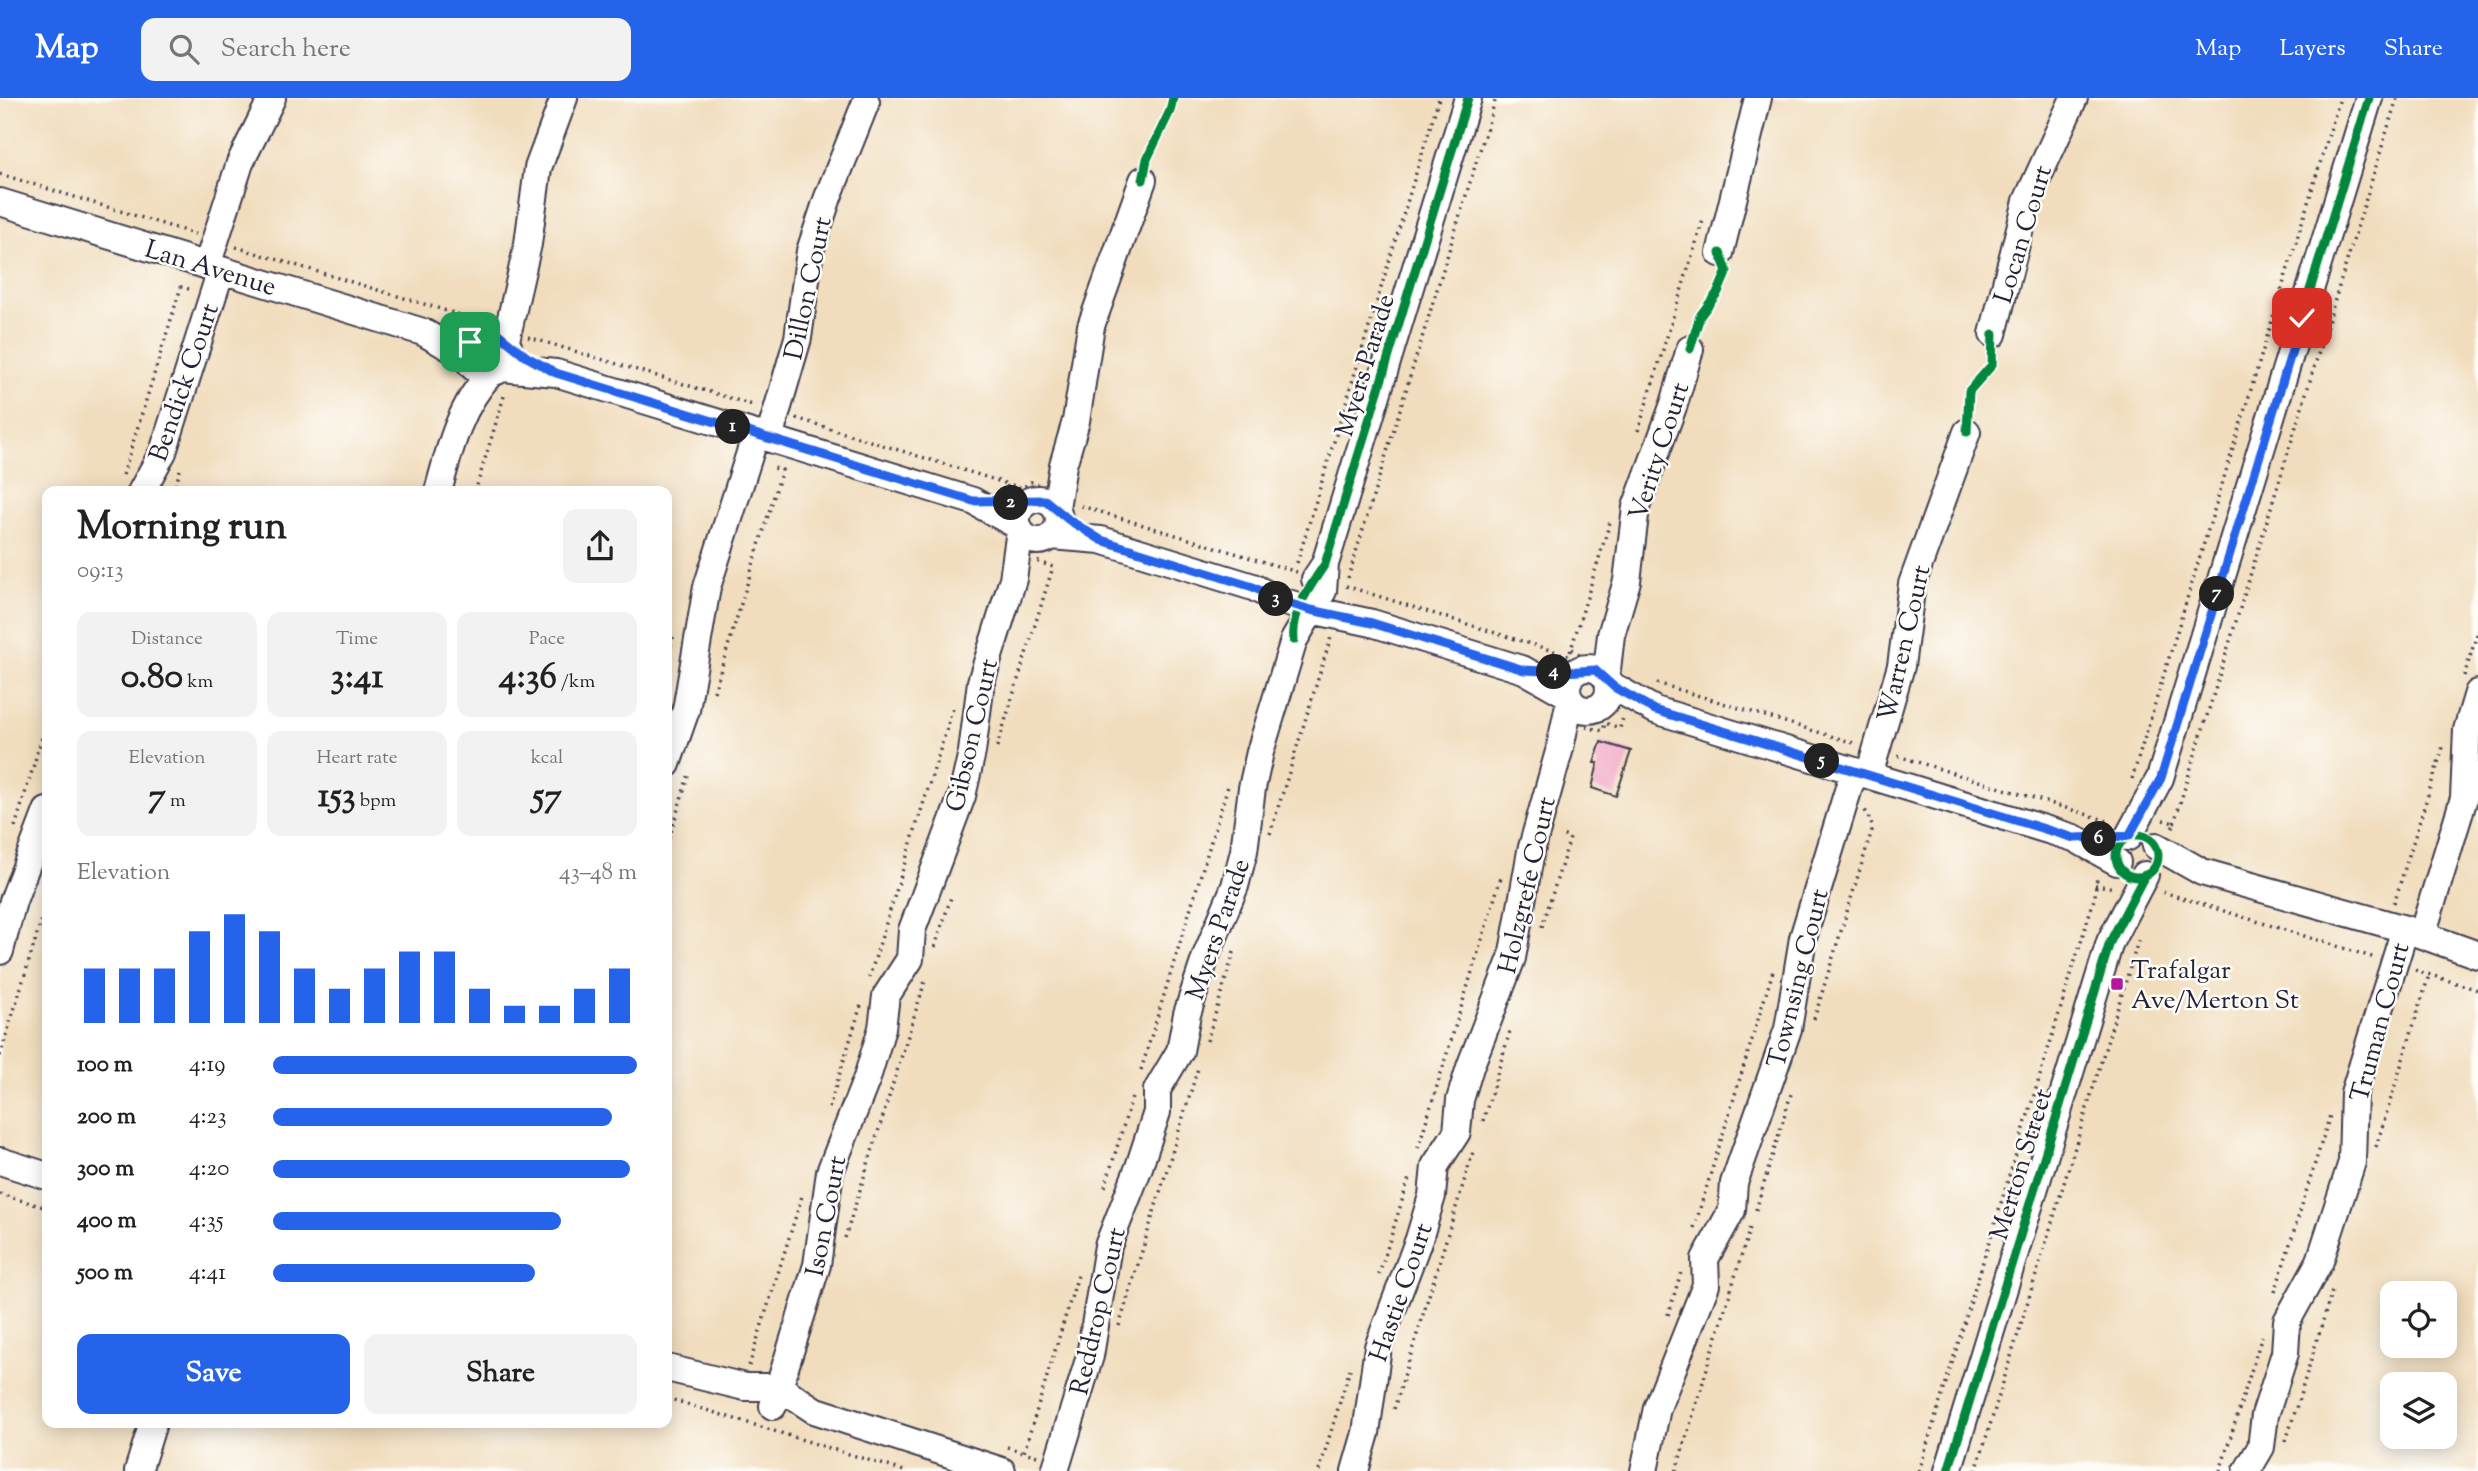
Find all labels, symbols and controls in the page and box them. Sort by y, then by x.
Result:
search box [141,18,631,81]
text: Map [35,25,99,73]
icon: search [165,30,203,68]
text: Search here [221,31,351,68]
text: Map [2195,32,2241,66]
text: Layers [2279,32,2346,66]
text: Share [2384,32,2443,66]
street label: Locan Court [1986,161,2063,308]
street label: Dillon Court [776,213,843,363]
street label: Lan Avenue [140,232,280,307]
pin [2272,288,2332,348]
street label: Myers Parade [1327,290,1406,442]
street label: Bendick Court [141,299,230,467]
icon: check [2283,299,2321,337]
pin [440,312,500,372]
icon: arrive [451,323,489,361]
street label: Verity Court [1621,378,1700,525]
pin: 1 [716,410,750,444]
text: 1 [729,413,736,440]
pin: 2 [993,486,1028,520]
text: 2 [1006,489,1015,516]
text: Morning run [77,502,287,556]
button: share [563,509,637,583]
text: 09:13 [77,555,123,588]
street label: Warren Court [1869,562,1941,725]
pin: 7 [2200,576,2234,612]
text: 7 [2212,580,2221,607]
pin: 3 [1258,582,1294,616]
text: 3 [1272,585,1279,612]
text: Distance [131,626,203,653]
text: Time [336,626,378,653]
text: Pace [529,626,565,653]
text: 0.80 [121,653,183,704]
text: 3:41 [331,653,383,704]
text: 4:36 [499,653,557,704]
pin: 4 [1536,654,1572,690]
street label: Gibson Court [938,655,1009,816]
text: 4 [1549,658,1558,685]
text: km [183,669,213,696]
text: /km [557,669,595,696]
pin: 5 [1804,744,1840,778]
text: Elevation [128,745,206,772]
text: Heart rate [316,745,398,772]
text: kcal [531,745,563,772]
text: 5 [1818,747,1825,774]
text: 7 [148,772,166,823]
text: 153 [318,772,356,823]
text: 57 [532,772,562,823]
text: m [166,788,186,815]
text: bpm [356,788,396,815]
street label: Holzgrefe Court [1490,793,1567,978]
pin: 6 [2082,822,2116,856]
text: 6 [2094,825,2103,852]
street label: Myers Parade [1178,854,1261,1006]
text: Elevation [77,857,170,890]
text: 43–48 m [559,857,637,890]
street label: Townsing Court [1759,885,1840,1072]
street label: Truman Court [2342,939,2420,1106]
place label: Trafalgar Ave/Merton St [2131,953,2299,1020]
marker: Trafalgar Ave/Merton St [2109,976,2125,992]
text: 100 m [77,1049,133,1082]
text: 4:19 [189,1049,225,1082]
street label: Merton Street [1982,1084,2063,1245]
text: 200 m [77,1101,136,1134]
text: 4:23 [189,1101,227,1134]
text: 300 m [77,1153,134,1186]
text: 4:20 [189,1153,230,1186]
street label: Ison Court [798,1153,857,1280]
text: 400 m [77,1205,137,1238]
text: 4:35 [189,1205,224,1238]
street label: Hastie Court [1361,1218,1443,1367]
street label: Reddrop Court [1062,1224,1137,1399]
text: 500 m [77,1257,133,1290]
text: 4:41 [189,1257,226,1290]
map controls [2380,1281,2457,1449]
button: locate [2380,1281,2457,1358]
button: Save [77,1334,350,1414]
button: Share [364,1334,637,1414]
button: layers [2380,1372,2457,1449]

